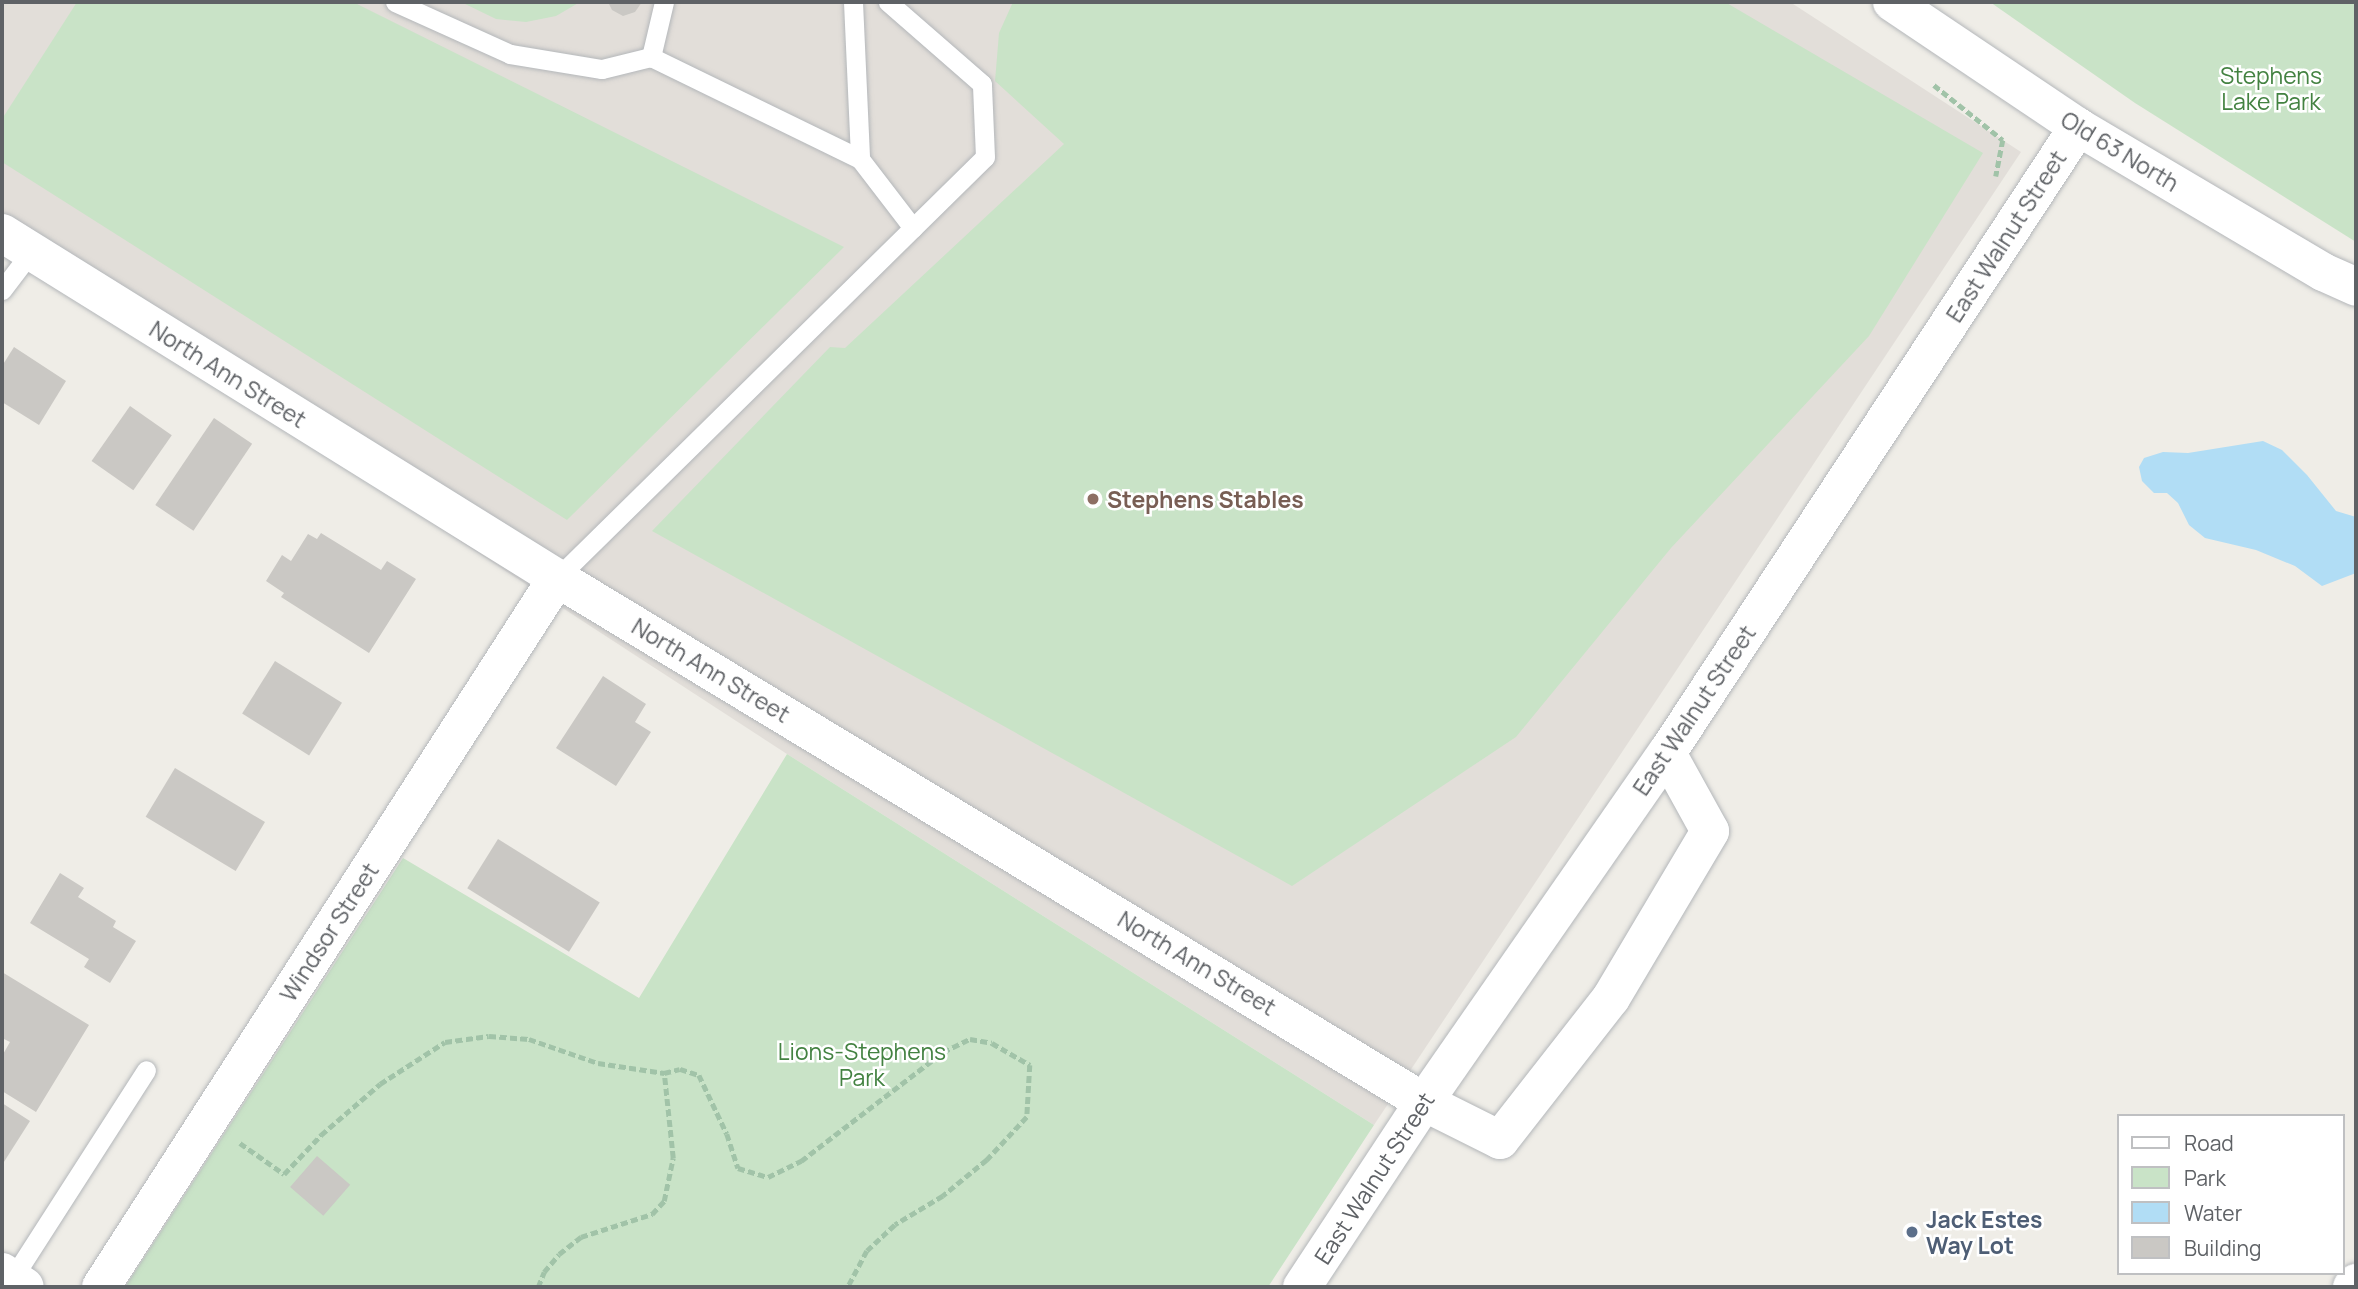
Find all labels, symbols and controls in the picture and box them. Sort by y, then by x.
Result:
park label: Stephens Lake Park [2220,61,2322,115]
street label: Old 63 North [2056,105,2184,197]
street label: East Walnut Street [1940,145,2072,327]
street label: North Ann Street [145,315,311,433]
place label: Stephens Stables [1107,485,1304,513]
marker: Stephens Stables [1085,491,1101,507]
street label: North Ann Street [627,612,795,728]
street label: East Walnut Street [1627,620,1761,800]
street label: Windsor Street [274,857,384,1007]
street label: North Ann Street [1113,905,1281,1021]
park label: Lions-Stephens Park [778,1037,946,1091]
street label: East Walnut Street [1308,1087,1440,1269]
legend [2116,1114,2344,1275]
text: Road [2184,1129,2234,1157]
text: Park [2184,1164,2226,1192]
text: Water [2184,1199,2242,1227]
place label: Jack Estes Way Lot [1926,1205,2043,1259]
marker: Jack Estes Way Lot [1904,1224,1920,1240]
text: Building [2184,1234,2261,1262]

